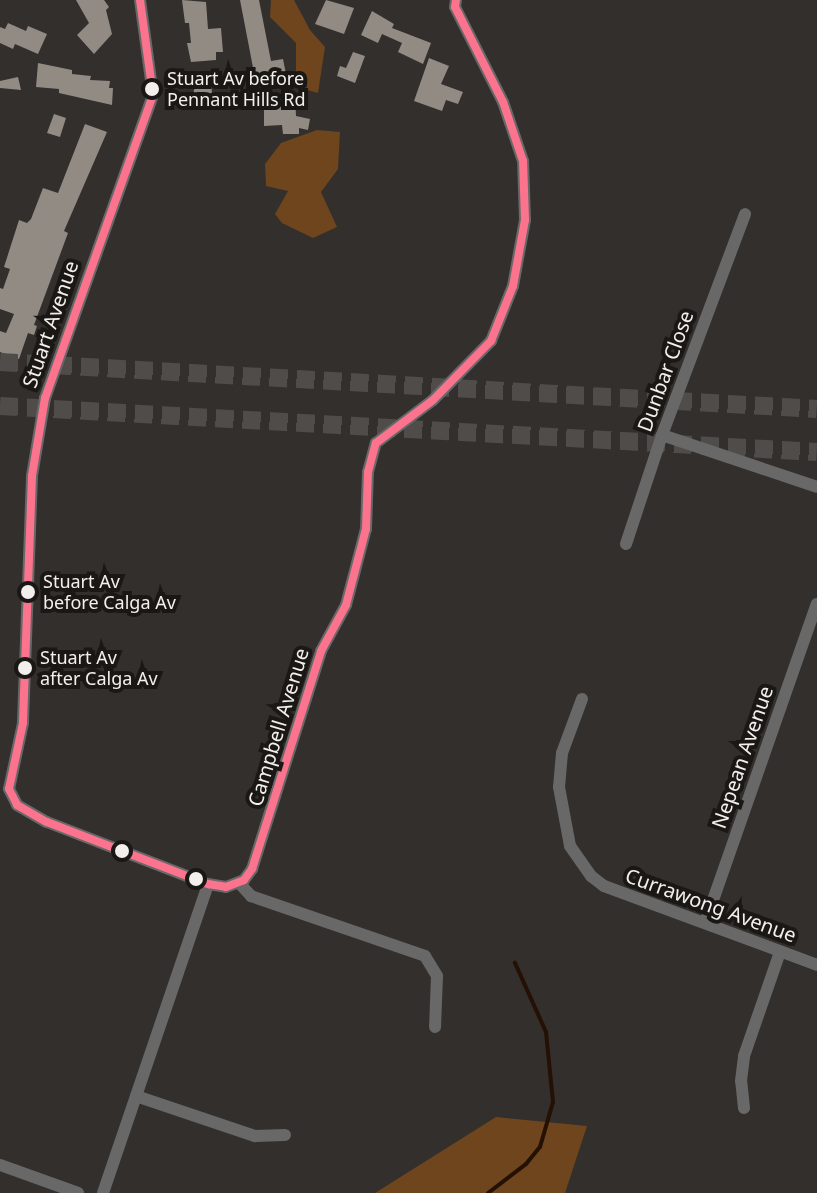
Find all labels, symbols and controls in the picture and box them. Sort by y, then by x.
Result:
place label: Stuart Av before Pennant Hills Rd [167,68,306,110]
marker: Stuart Av before Pennant Hills Rd [144,81,160,97]
street label: Stuart Avenue [17,257,83,391]
street label: Dunbar Close [632,307,698,435]
place label: Stuart Av before Calga Av [43,571,176,614]
marker: Stuart Av before Calga Av [20,584,36,600]
street label: Campbell Avenue [243,645,313,809]
place label: Stuart Av after Calga Av [40,647,158,690]
marker: Stuart Av after Calga Av [17,660,33,676]
street label: Nepean Avenue [706,683,778,831]
unlabelled marker [114,843,130,859]
street label: Currawong Avenue [622,863,800,947]
unlabelled marker [188,871,204,887]

